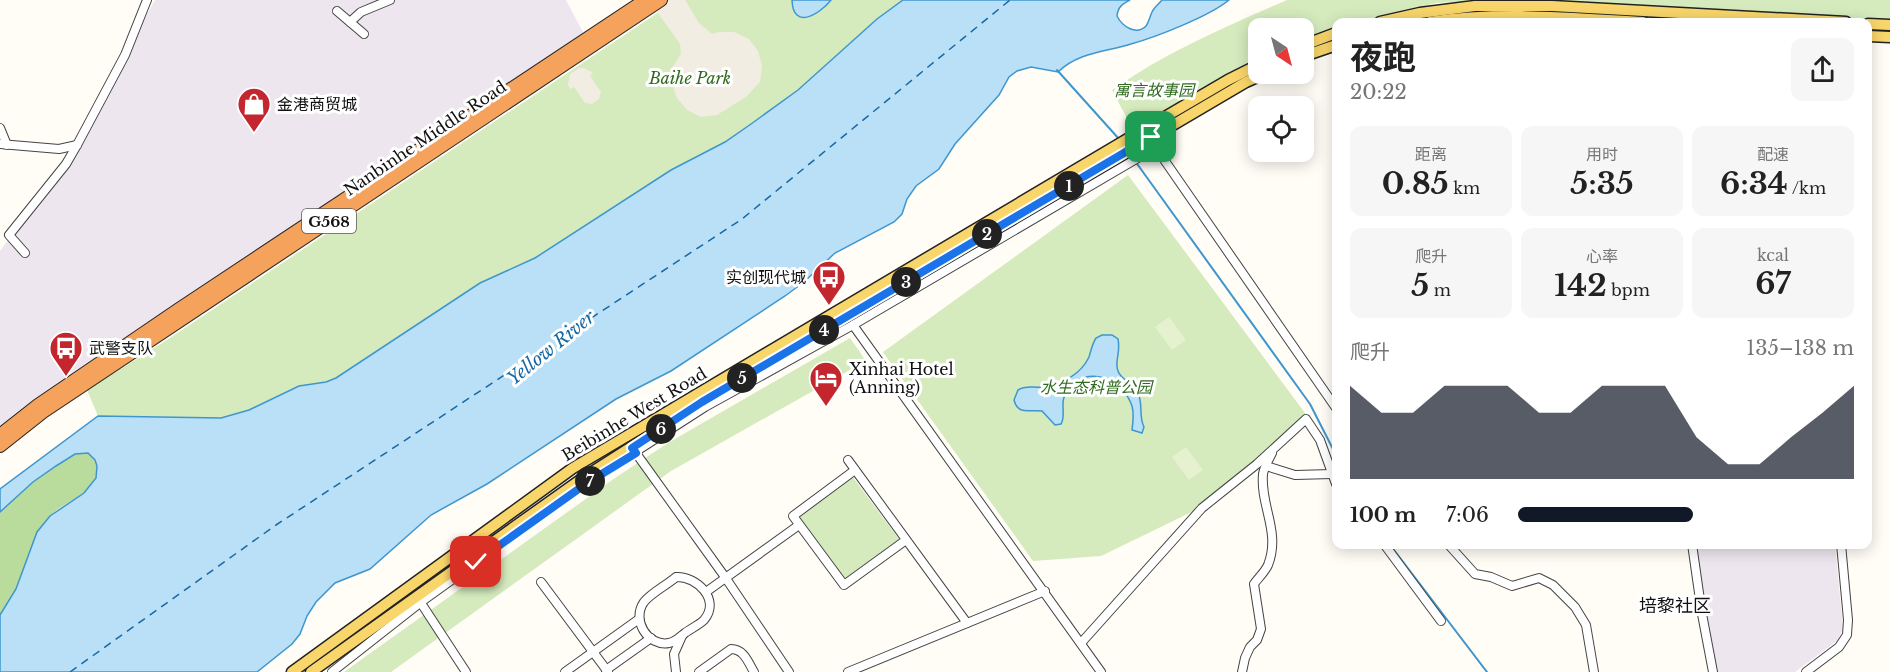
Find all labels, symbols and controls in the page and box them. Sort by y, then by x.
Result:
north arrow [1248,18,1314,84]
map controls [1248,18,1314,162]
text: 夜跑 [1350,37,1416,78]
button: share [1791,38,1854,101]
park label: Baihe Park [648,68,731,88]
street label: Nanbinhe Middle Road [340,76,510,200]
park label: 寓言故事园 [1114,80,1196,100]
text: 20:22 [1350,80,1407,104]
shop icon: 金港商贸城 [236,86,272,133]
place label: 金港商贸城 [277,94,357,114]
button: locate [1248,96,1314,162]
pin [1125,111,1176,162]
icon: arrive [1134,120,1167,153]
text: 距离 [1415,144,1447,164]
text: 用时 [1586,144,1618,164]
text: 配速 [1757,144,1789,164]
text: 0.85 [1382,165,1449,202]
text: 5:35 [1570,165,1634,202]
text: 6:34 [1720,165,1788,202]
pin: 1 [1054,171,1084,201]
text: 1 [1066,176,1072,196]
text: km [1449,178,1480,198]
text: /km [1788,178,1826,198]
road number: G568 [302,209,356,233]
pin: 2 [972,219,1002,249]
text: 2 [982,224,992,244]
text: kcal [1757,245,1789,265]
text: 爬升 [1415,246,1447,266]
text: 心率 [1586,246,1618,266]
bus stop icon: 实创现代城 [811,259,847,306]
text: 67 [1755,265,1791,302]
place label: 实创现代城 [726,267,806,287]
pin: 3 [891,267,921,297]
text: 5 [1411,267,1429,304]
text: 142 [1554,267,1607,304]
text: 3 [901,272,911,292]
text: m [1429,280,1451,300]
text: bpm [1607,280,1650,300]
water label: Yellow River [503,306,600,390]
pin: 4 [809,315,839,345]
text: 4 [819,320,829,340]
bus stop icon: 武警支队 [48,330,84,377]
text: 135–138 m [1746,336,1854,360]
place label: 武警支队 [89,338,153,358]
text: 爬升 [1350,340,1390,364]
place label: Xinhai Hotel (Anning) [849,359,954,397]
hotel icon: Xinhai Hotel (Anning) [808,360,844,407]
street label: Beibinhe West Road [558,363,710,465]
pin: 5 [727,363,757,393]
text: 5 [737,368,747,388]
park label: 水生态科普公园 [1040,377,1154,397]
pin: 6 [646,414,676,444]
text: 6 [656,419,666,439]
pin: 7 [575,466,605,496]
text: 7 [586,471,594,491]
text: 100 m [1350,503,1416,527]
text: 7:06 [1446,503,1489,527]
pin [450,536,501,587]
icon: check [459,545,492,578]
district label: 培黎社区 [1639,595,1711,617]

